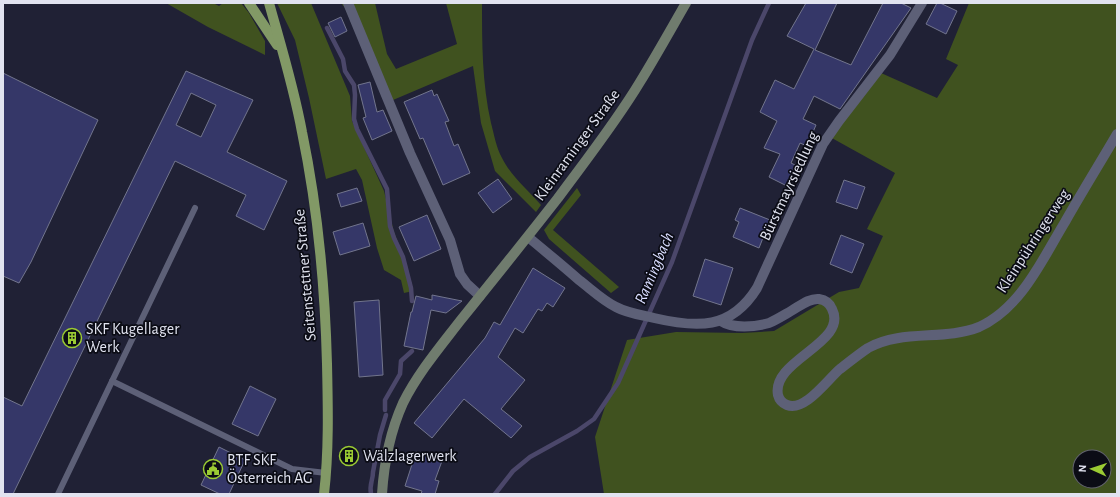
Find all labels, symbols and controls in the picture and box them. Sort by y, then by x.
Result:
street label: Kleinraminger Straße [531,86,623,204]
street label: Bürstmayrsiedlung [757,129,822,243]
street label: Kleinpühringerweg [994,186,1073,296]
street label: Seitenstettner Straße [291,208,319,342]
water label: Ramingbach [631,230,677,306]
place label: SKF Kugellager Werk [86,321,180,355]
building icon: SKF Kugellager Werk [61,327,83,349]
building icon: Wälzlagerwerk [338,445,360,467]
place label: Wälzlagerwerk [363,448,457,464]
north arrow [1072,449,1112,489]
place label: BTF SKF Österreich AG [227,452,313,486]
public building icon: BTF SKF Österreich AG [202,458,224,480]
text: N [1077,464,1088,473]

